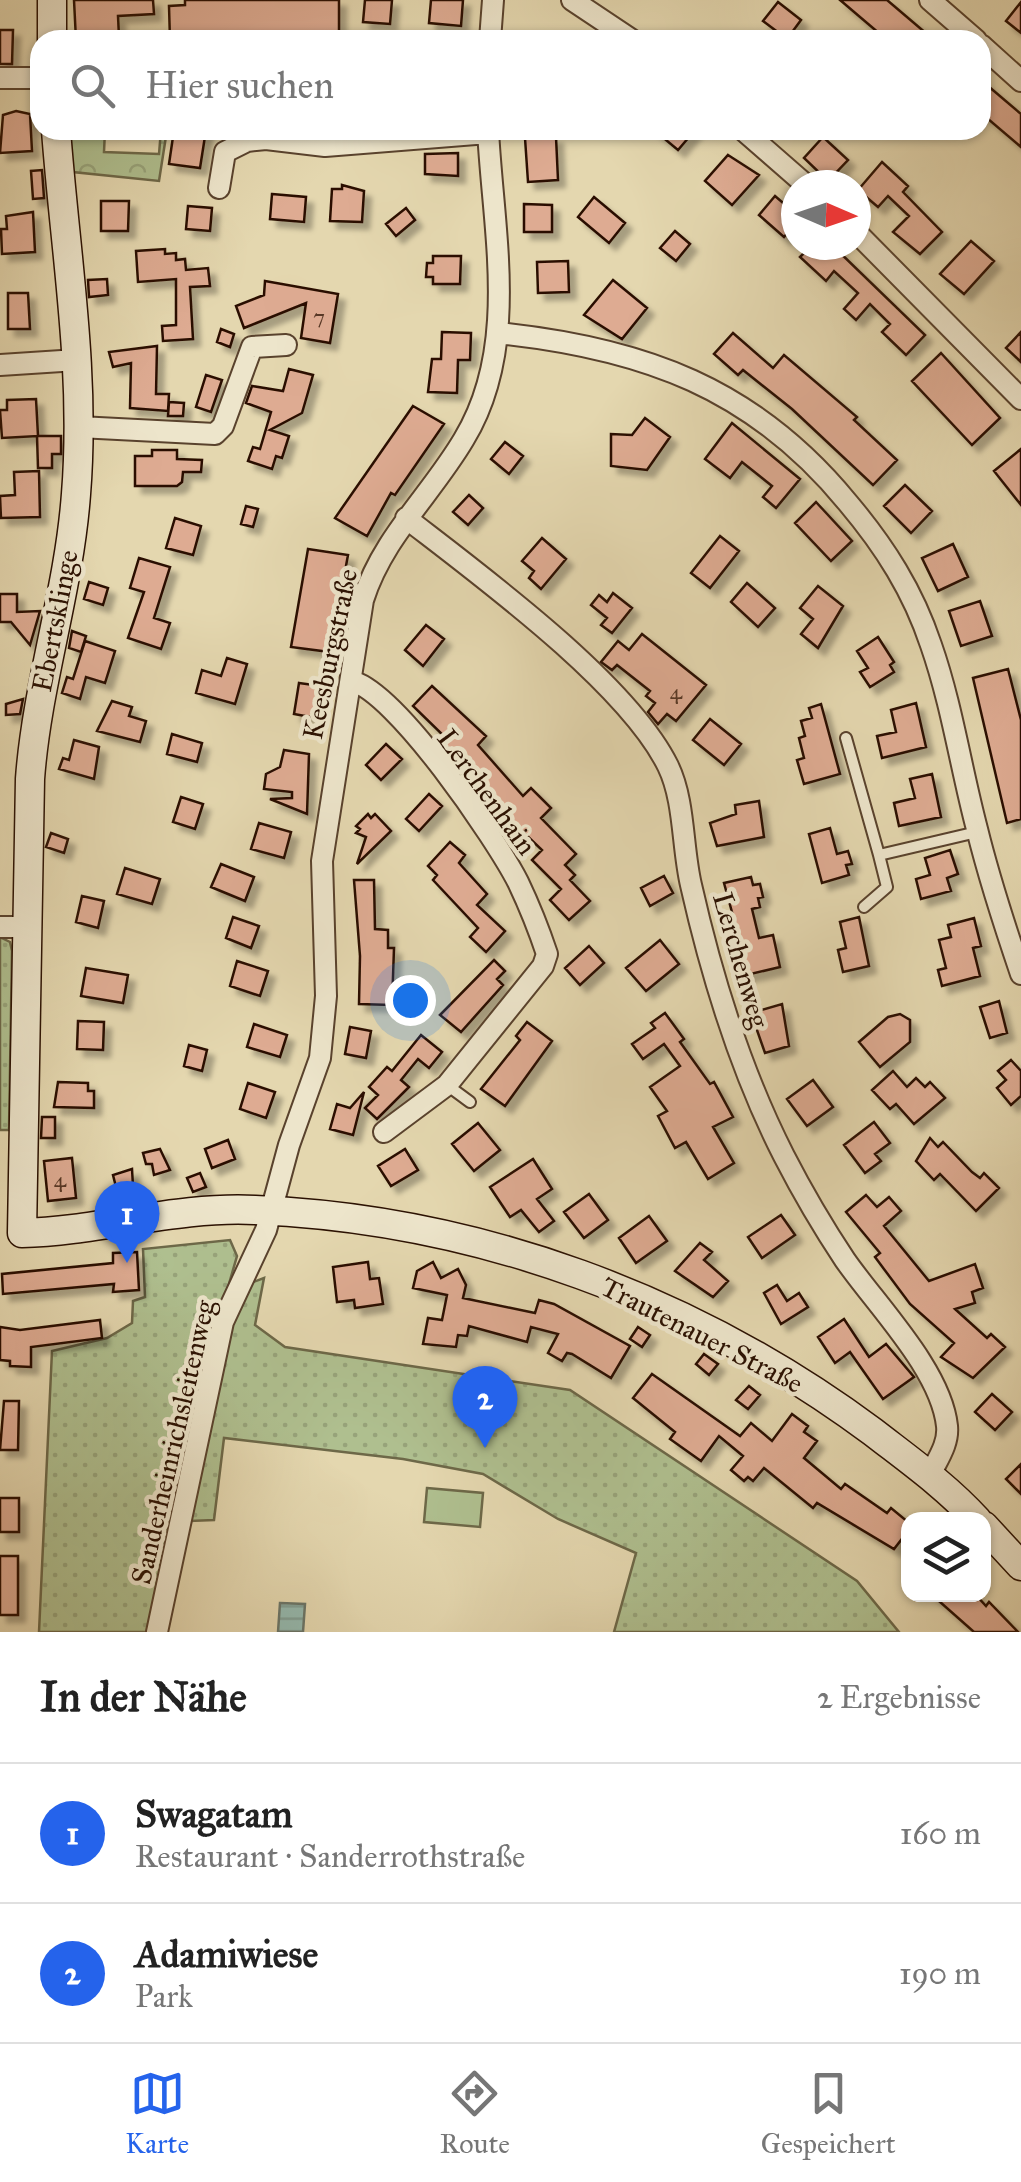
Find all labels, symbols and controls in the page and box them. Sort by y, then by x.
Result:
search box [30,30,991,140]
icon: search [65,58,120,113]
text: Hier suchen [145,62,334,108]
north arrow [781,170,871,260]
house number: 7 [313,303,325,330]
street label: Ebertsklinge [24,547,86,695]
street label: Keesburgstraße [295,565,365,743]
house number: 4 [670,678,683,705]
street label: Lerchenhain [430,722,544,862]
street label: Lerchenweg [705,888,777,1033]
your location [385,975,436,1026]
house number: 4 [54,1166,67,1193]
pin: 1 [94,1180,160,1263]
street label: Trautenauer Straße [595,1269,809,1401]
street label: Sanderheinrichsleitenweg [123,1296,223,1588]
pin: 2 [452,1366,518,1448]
map controls [901,1512,991,1602]
button: layers [901,1512,991,1602]
text: In der Nähe [40,1671,247,1723]
text: 2 Ergebnisse [817,1678,981,1717]
text: Swagatam [135,1791,293,1837]
text: 1 [66,1814,79,1853]
text: 160 m [900,1814,981,1853]
text: Restaurant · Sanderrothstraße [135,1837,525,1876]
text: Adamiwiese [135,1931,318,1977]
text: 2 [65,1954,80,1993]
text: 190 m [899,1954,981,1993]
text: Park [135,1977,193,2016]
tab: Karte [125,2066,189,2161]
tab: Route [440,2066,510,2161]
tab: Gespeichert [761,2066,896,2161]

